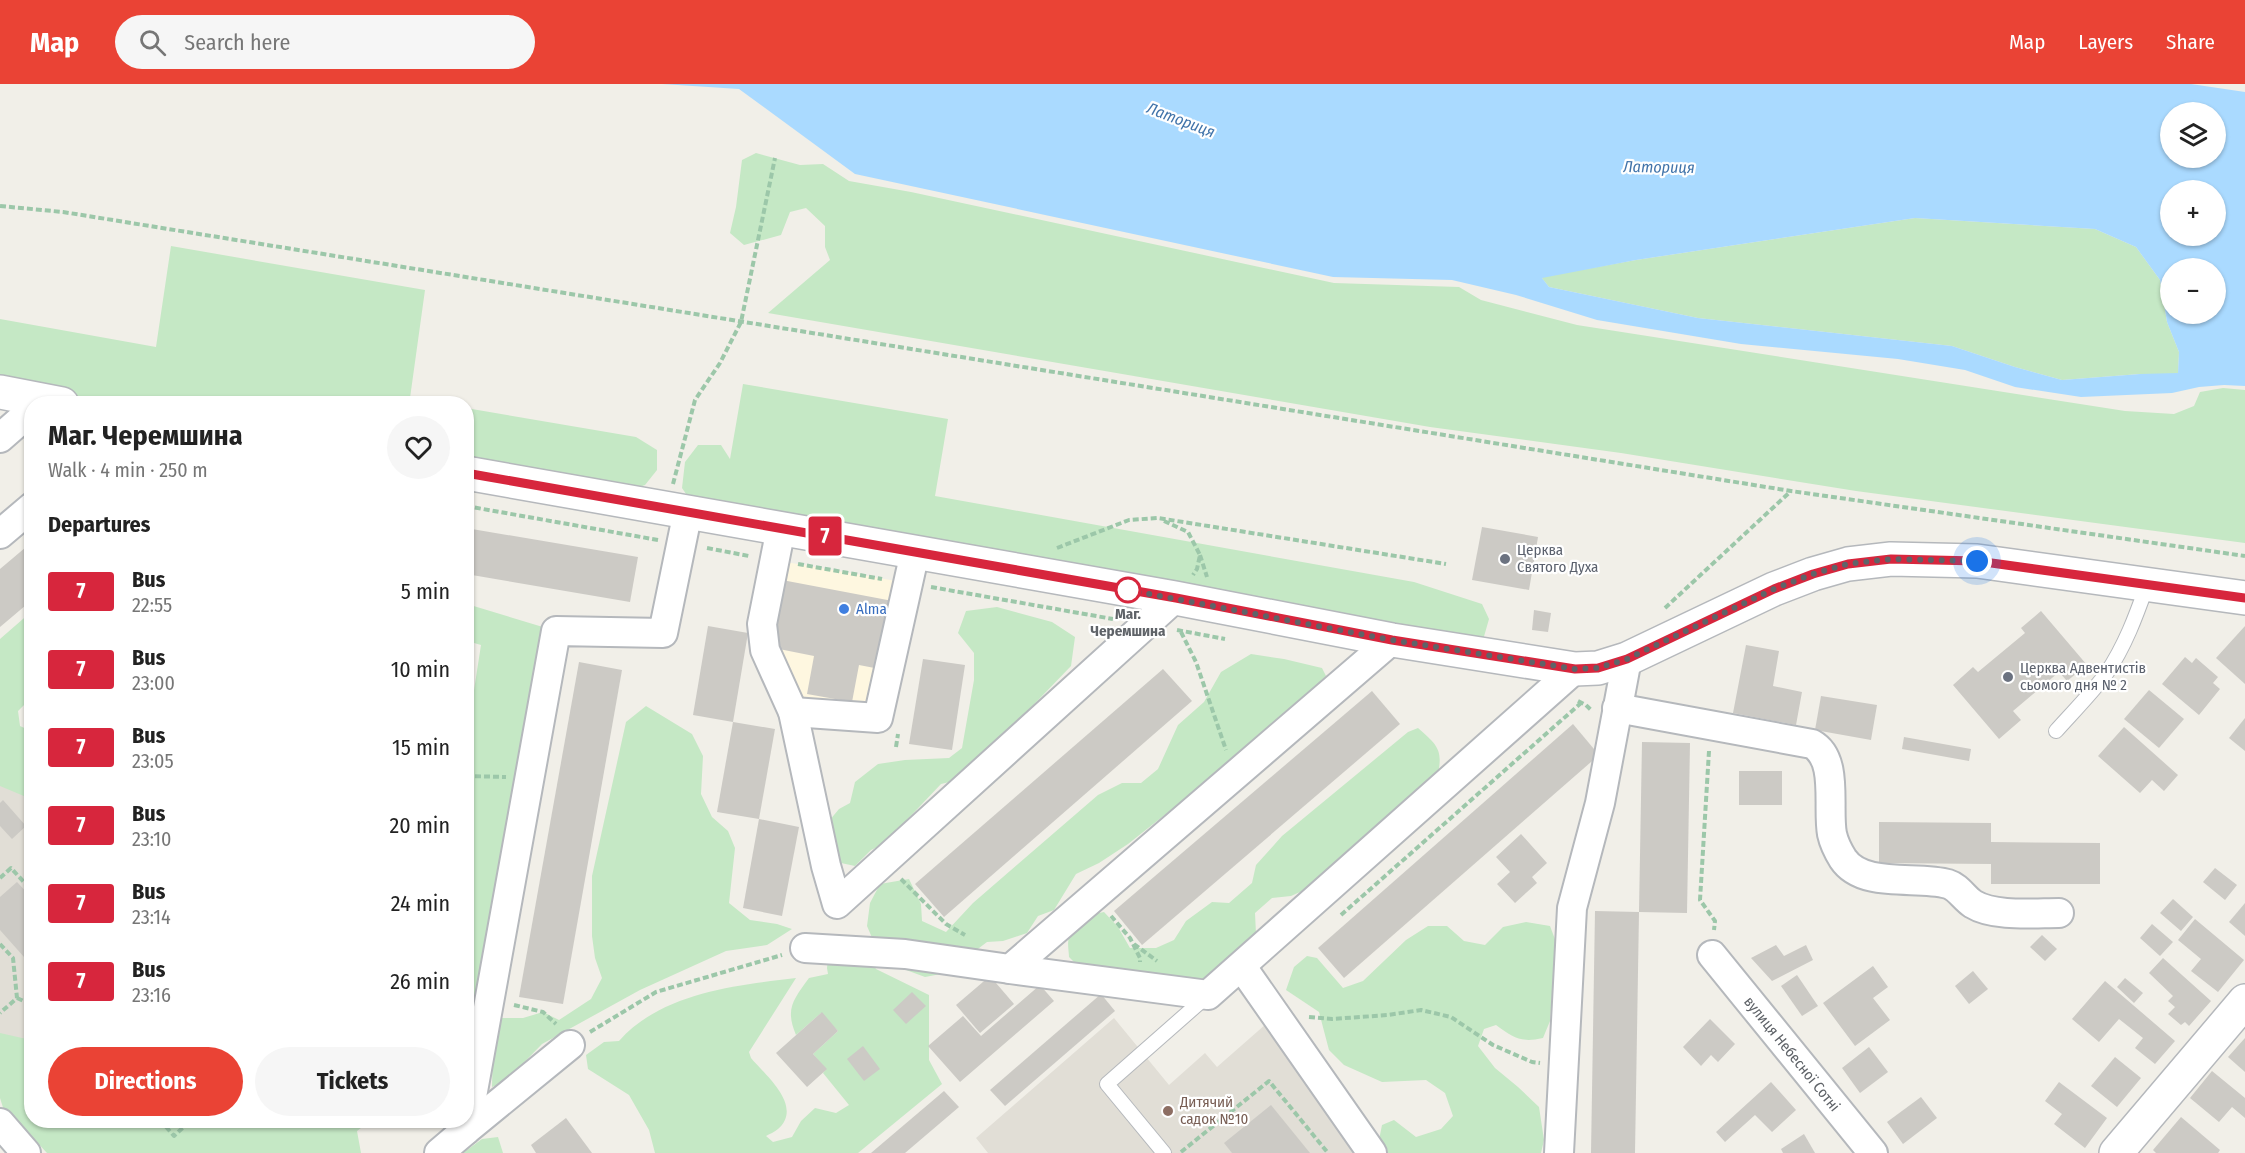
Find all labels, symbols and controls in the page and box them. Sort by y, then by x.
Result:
search box [115,15,535,69]
text: Map [30,26,79,59]
icon: search [136,26,169,59]
text: Search here [184,29,290,56]
text: Map [2009,29,2045,55]
text: Layers [2078,29,2133,55]
text: Share [2166,29,2215,55]
water label: Латориця [1143,98,1218,142]
map controls [2160,102,2226,324]
button: layers [2160,102,2226,168]
water label: Латориця [1622,157,1695,177]
button: + [2160,180,2226,246]
button: − [2160,258,2226,324]
button: heart [387,416,450,479]
text: Маг. Черемшина [48,419,243,452]
text: Walk · 4 min · 250 m [48,458,208,482]
text: Departures [48,511,150,538]
line badge: 7 [806,516,844,556]
text: 7 [821,523,829,549]
place label: Церква Святого Духа [1517,541,1598,576]
your location [1962,546,1992,576]
marker: Церква Святого Духа [1498,552,1512,566]
text: Bus [132,566,165,593]
marker: Маг. Черемшина [1115,577,1141,603]
text: 7 [77,578,85,604]
text: 5 min [401,578,450,605]
text: 22:55 [132,593,172,617]
place label: Alma [856,600,887,618]
marker: Alma [837,602,851,616]
place label: Маг. Черемшина [1090,605,1166,640]
text: Bus [132,644,165,671]
text: 7 [77,656,85,682]
text: 10 min [391,656,450,683]
place label: Церква Адвентистів сьомого дня № 2 [2020,659,2146,694]
marker: Церква Адвентистів сьомого дня № 2 [2001,670,2015,684]
text: 23:00 [132,671,175,695]
text: Bus [132,722,165,749]
text: 7 [77,734,85,760]
text: 15 min [392,734,450,761]
text: 23:05 [132,749,174,773]
text: Bus [132,800,165,827]
text: 7 [77,812,85,838]
text: 20 min [390,812,450,839]
text: 23:10 [132,827,171,851]
text: Bus [132,878,165,905]
text: 7 [77,890,85,916]
text: 24 min [391,890,450,917]
text: 23:14 [132,905,171,929]
text: Bus [132,956,165,983]
text: 7 [77,968,85,994]
text: 26 min [390,968,450,995]
text: 23:16 [132,983,171,1007]
street label: вулиця Небесної Сотні [1740,993,1844,1115]
button: Directions [48,1047,243,1116]
button: Tickets [255,1047,450,1116]
place label: Дитячий садок №10 [1179,1093,1248,1128]
marker: Дитячий садок №10 [1161,1104,1175,1118]

